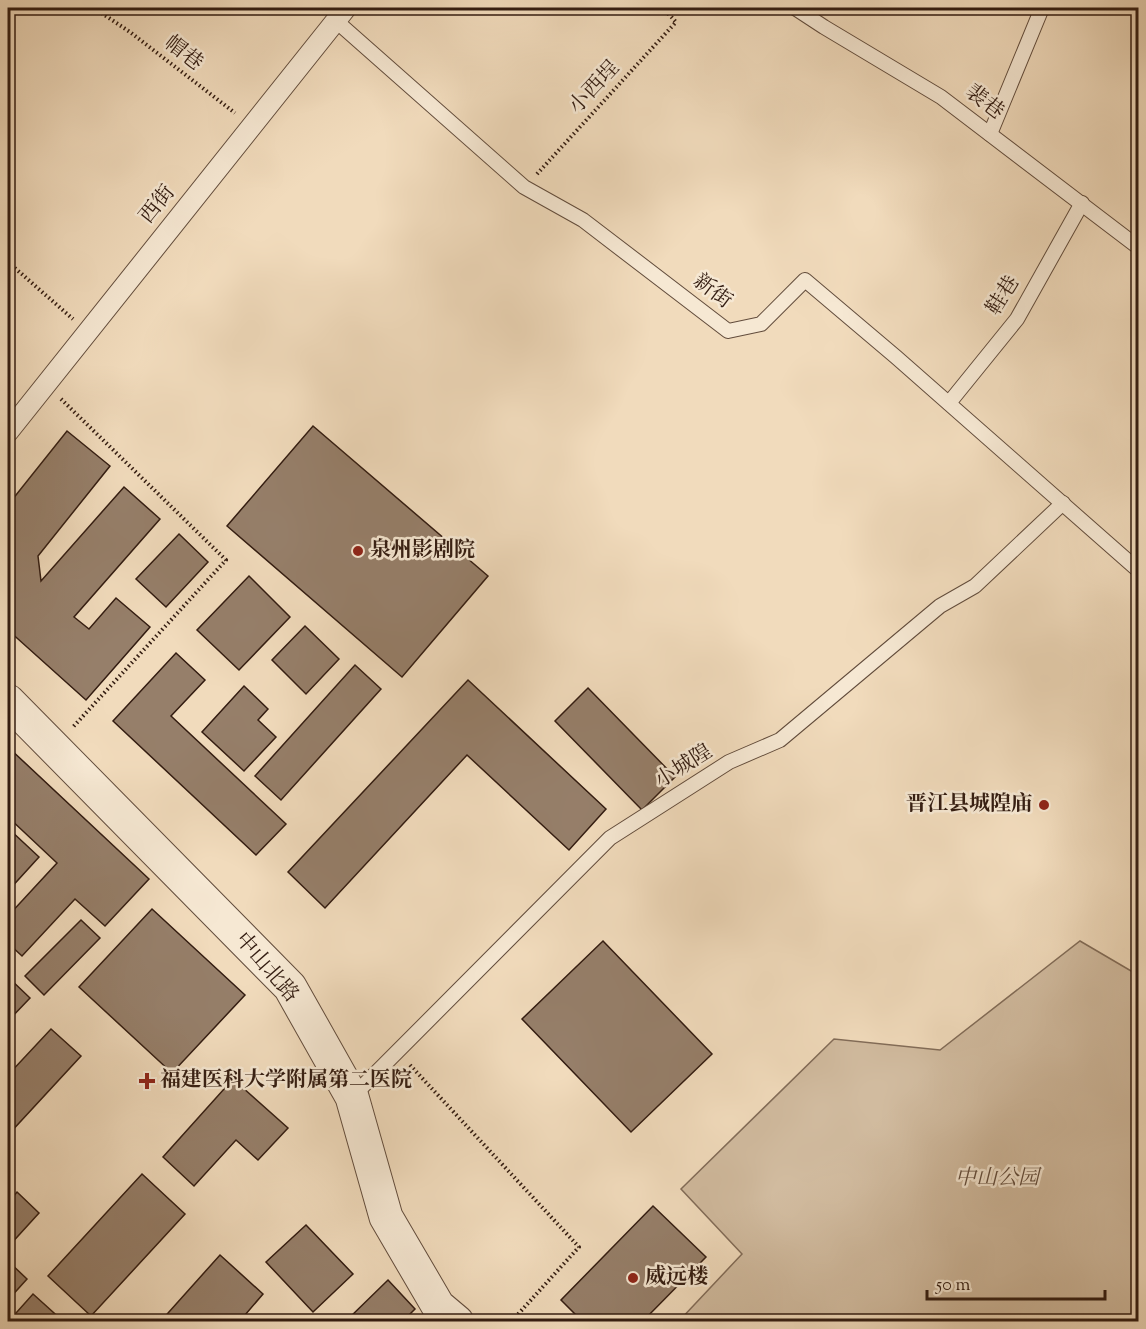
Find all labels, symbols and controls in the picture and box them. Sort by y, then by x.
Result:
street label: 帽巷 [157,29,209,79]
street label: 小西埕 [563,55,627,121]
street label: 裴巷 [958,78,1010,128]
street label: 西街 [133,179,183,231]
street label: 新街 [686,267,738,317]
street label: 鞋巷 [980,270,1028,322]
place label: 泉州影剧院 [370,536,475,566]
marker: 泉州影剧院 [351,544,365,558]
street label: 小城隍 [649,738,719,796]
place label: 晋江县城隍庙 [906,790,1032,820]
marker: 晋江县城隍庙 [1037,798,1051,812]
street label: 中山北路 [227,926,305,1010]
place label: 福建医科大学附属第二医院 [160,1066,412,1096]
marker: 福建医科大学附属第二医院 [138,1072,156,1090]
park label: 中山公园 [955,1164,1042,1194]
place label: 威远楼 [645,1263,708,1293]
scale bar [927,1263,1106,1301]
marker: 威远楼 [626,1271,640,1285]
text: 50 m [935,1273,971,1299]

